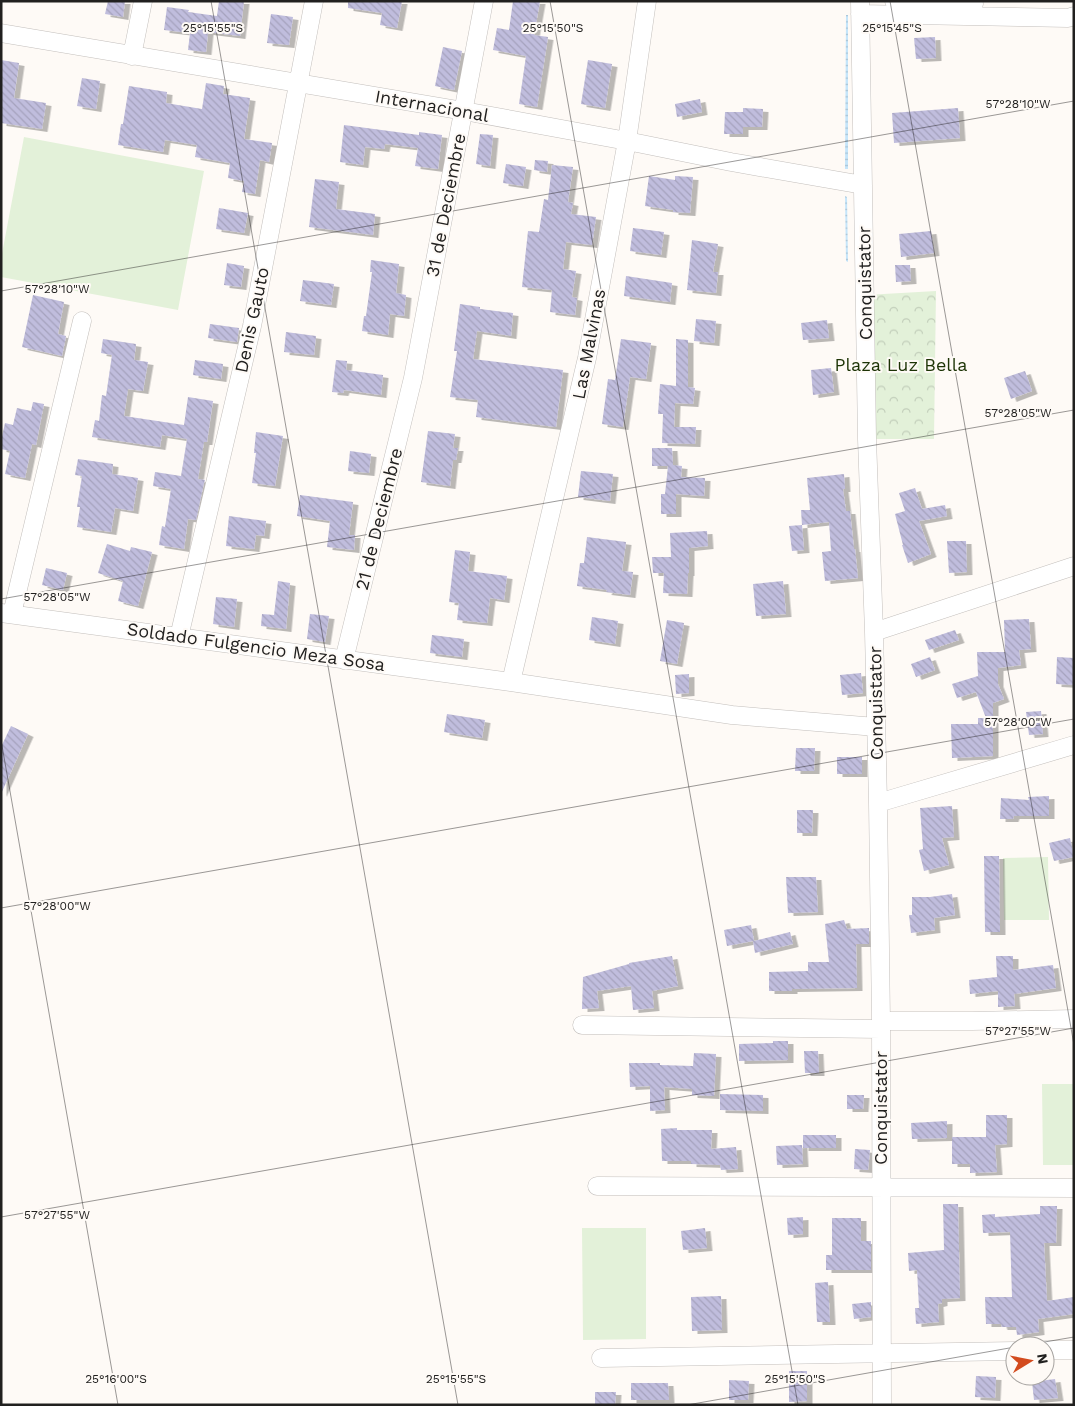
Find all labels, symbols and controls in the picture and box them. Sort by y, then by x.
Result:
text: 25°15'55"S [183,21,243,35]
text: 25°15'50"S [523,21,583,35]
text: 25°15'45"S [862,21,922,35]
street label: Internacional [373,85,491,126]
text: 57°28'10"W [986,97,1051,111]
street label: 31 de Deciembre [421,131,470,279]
street label: Conquistator [853,226,876,340]
street label: Denis Gauto [230,265,273,375]
text: 57°28'10"W [25,282,90,296]
street label: Las Malvinas [568,287,610,401]
park label: Plaza Luz Bella [835,354,967,375]
text: 57°28'05"W [984,406,1052,420]
street label: 21 de Deciembre [351,446,406,592]
text: 57°28'05"W [23,590,91,604]
street label: Soldado Fulgencio Meza Sosa [126,618,386,675]
street label: Conquistator [864,646,887,760]
text: 57°28'00"W [984,715,1052,729]
text: 57°28'00"W [23,899,91,913]
text: 57°27'55"W [985,1024,1051,1038]
street label: Conquistator [870,1051,891,1165]
text: 57°27'55"W [24,1208,90,1222]
north arrow [1005,1336,1055,1386]
text: N [1034,1352,1052,1365]
text: 25°16'00"S [85,1372,147,1386]
text: 25°15'55"S [426,1372,486,1386]
text: 25°15'50"S [765,1372,825,1386]

